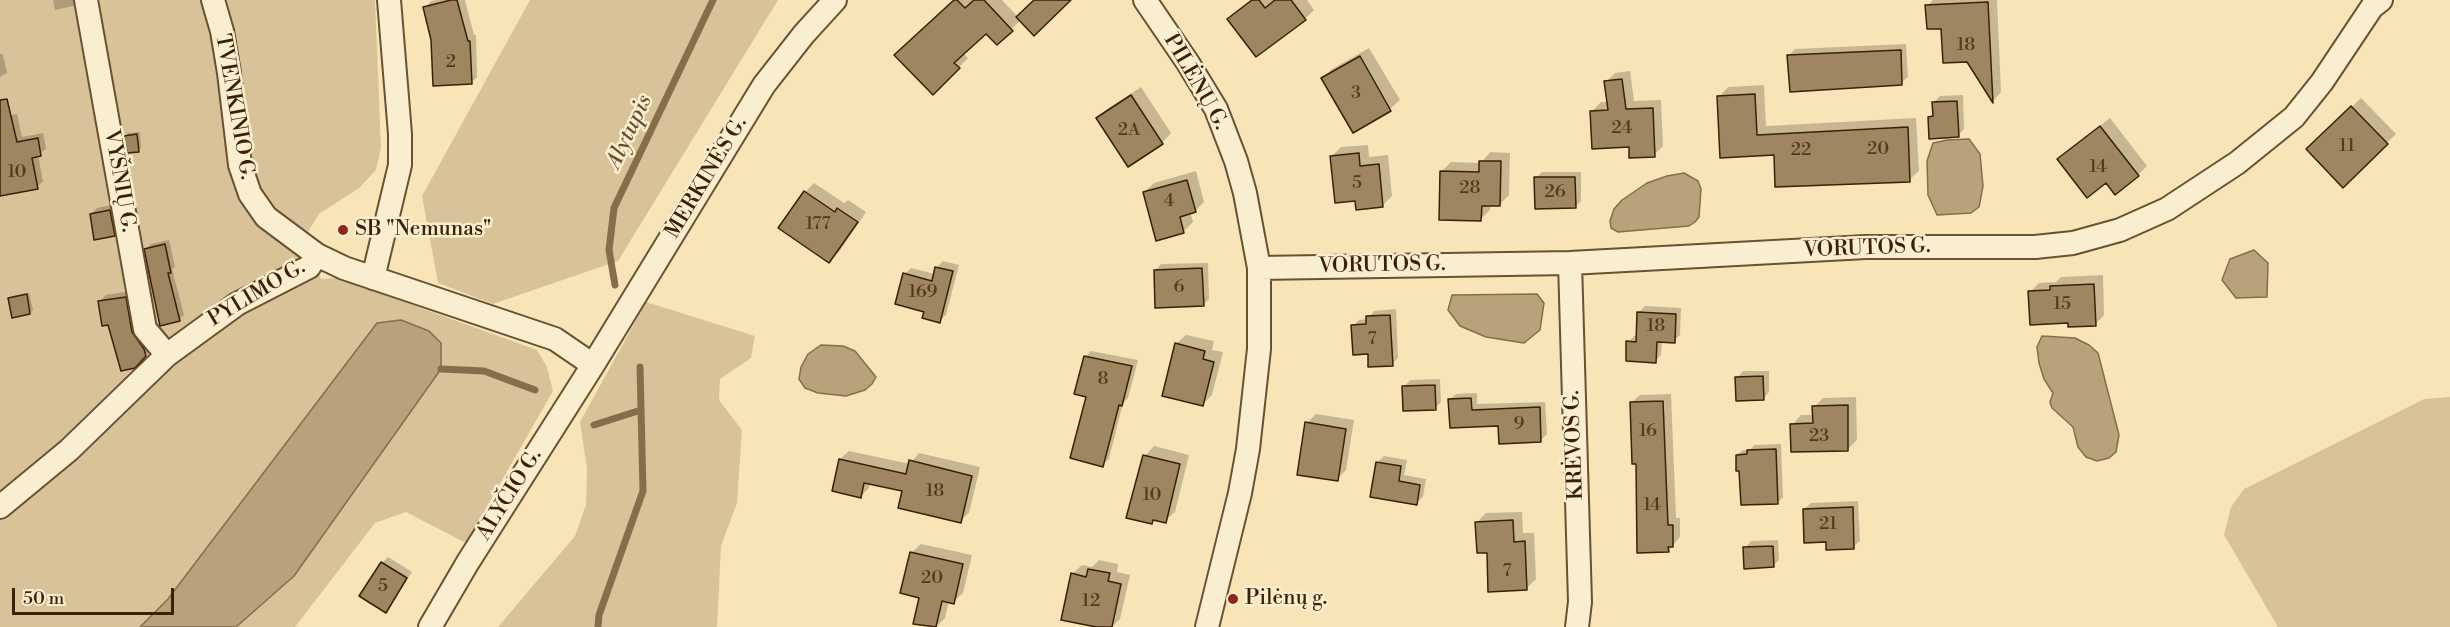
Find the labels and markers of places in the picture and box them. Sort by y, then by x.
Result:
place label: SB "Nemunas" [355,217,491,243]
marker: SB "Nemunas" [336,223,350,237]
place label: Pilėnų g. [1245,586,1327,612]
marker: Pilėnų g. [1226,592,1240,606]

